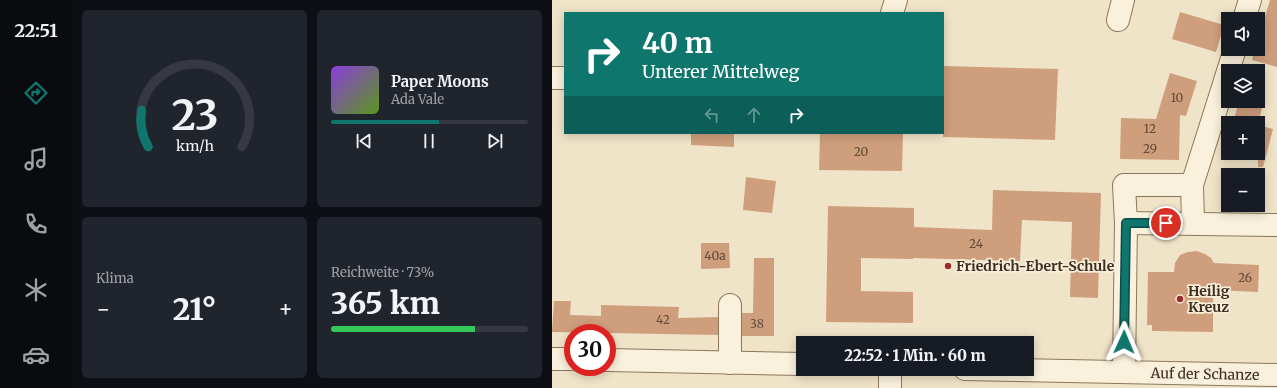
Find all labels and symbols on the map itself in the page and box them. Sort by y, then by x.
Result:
house number: 10 [1171,90,1184,105]
house number: 12 [1144,121,1156,136]
house number: 29 [1143,141,1157,156]
house number: 20 [854,144,869,159]
pin [1149,206,1183,240]
house number: 24 [969,236,984,251]
house number: 40a [704,248,726,263]
place label: Friedrich-Ebert-Schule [956,257,1115,275]
marker: Friedrich-Ebert-Schule [943,261,953,271]
house number: 26 [1238,270,1252,285]
place label: Heilig Kreuz [1188,282,1230,316]
marker: Heilig Kreuz [1175,294,1185,304]
house number: 42 [656,312,670,327]
house number: 38 [750,316,764,331]
position arrow [1103,321,1145,363]
speed limit sign: 30 [564,324,616,376]
street label: Auf der Schanze [1150,364,1259,384]

